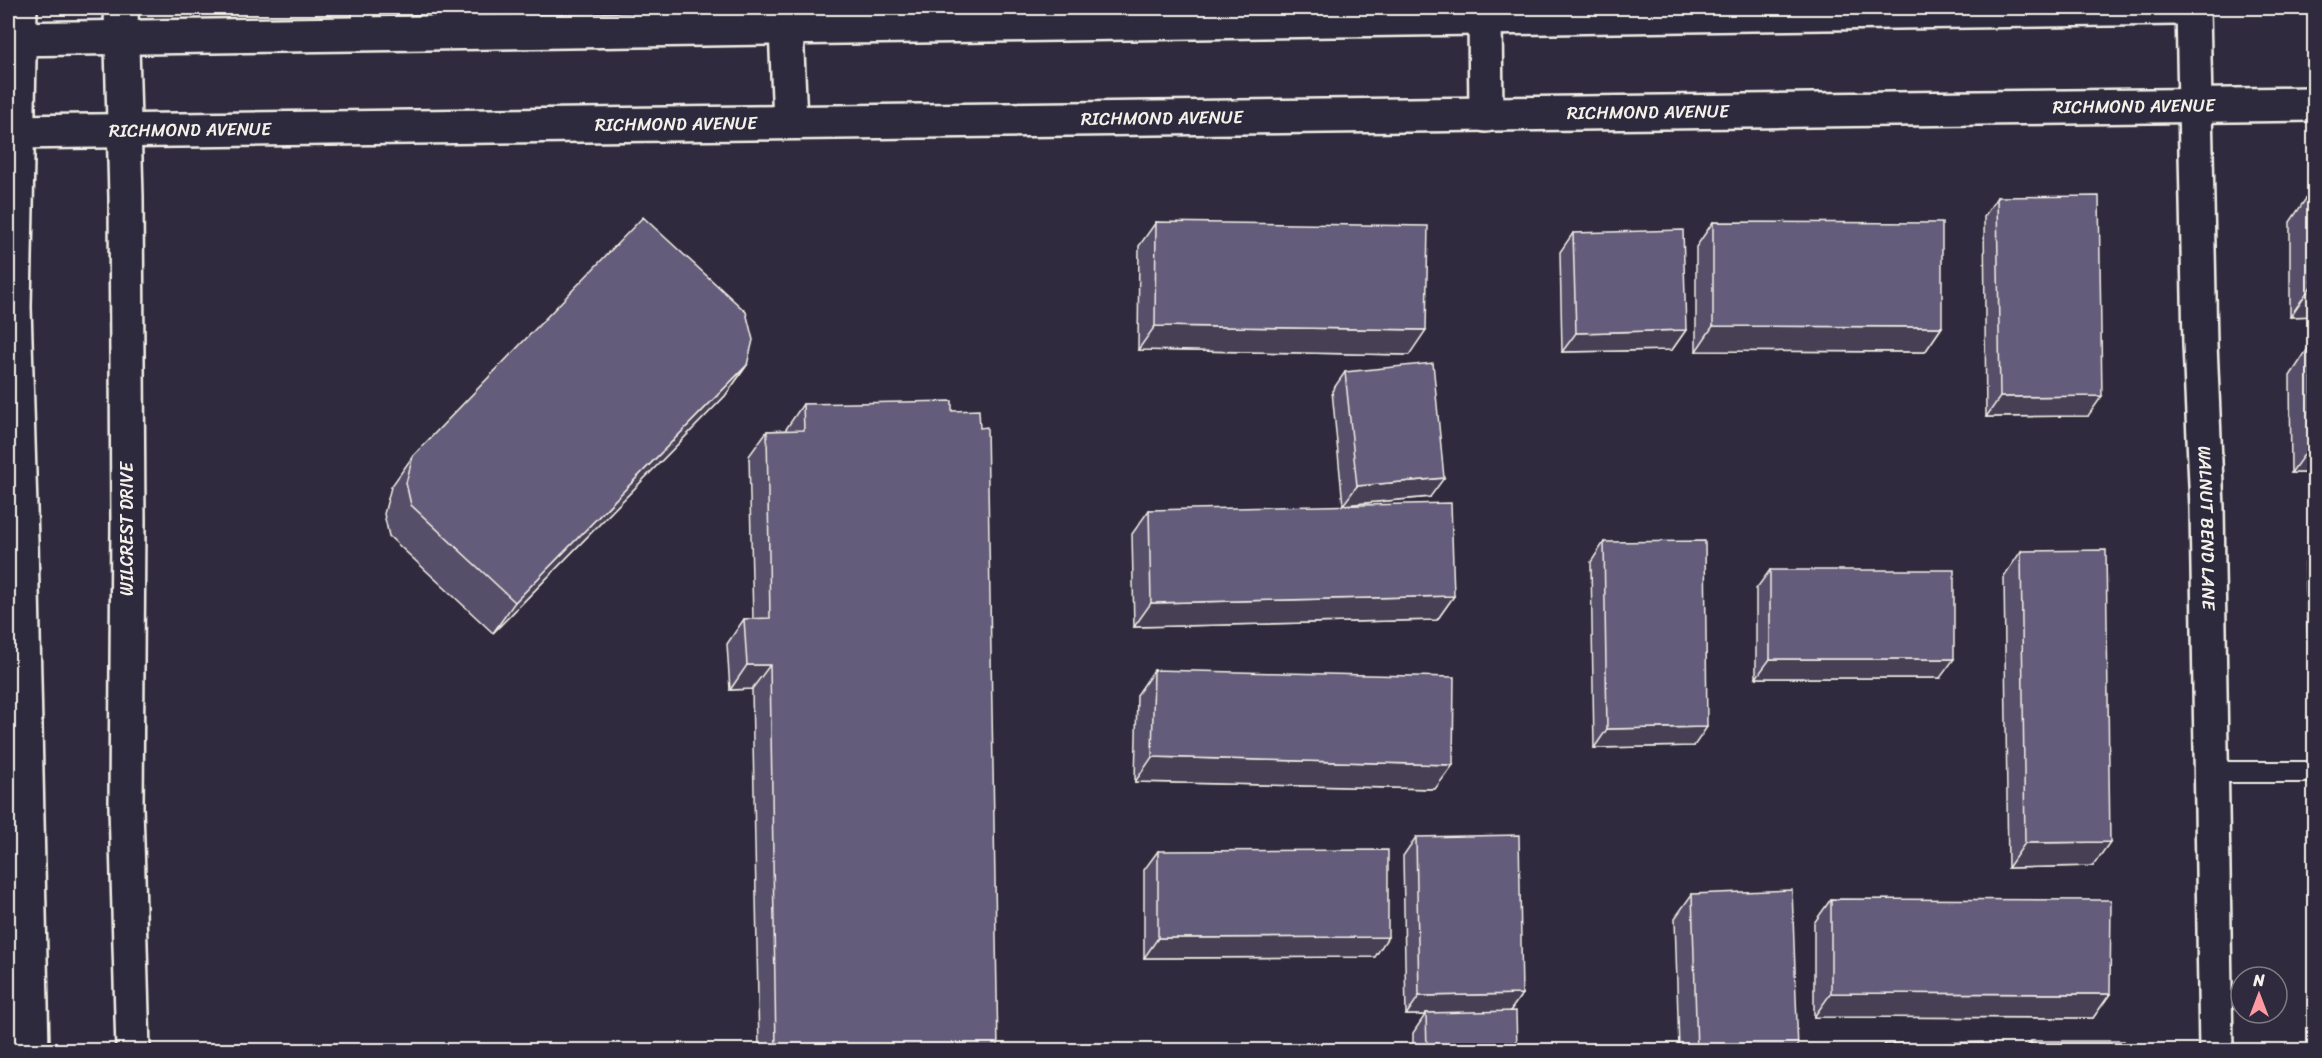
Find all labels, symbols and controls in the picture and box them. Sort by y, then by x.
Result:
street label: RICHMOND AVENUE [2053,89,2216,123]
street label: RICHMOND AVENUE [1567,95,1730,129]
street label: RICHMOND AVENUE [1081,101,1244,135]
street label: RICHMOND AVENUE [595,107,758,141]
street label: RICHMOND AVENUE [109,113,272,147]
street label: WALNUT BEND LANE [2188,445,2225,611]
street label: WILCREST DRIVE [111,461,143,596]
north arrow [2229,965,2289,1025]
text: N [2252,966,2265,995]

